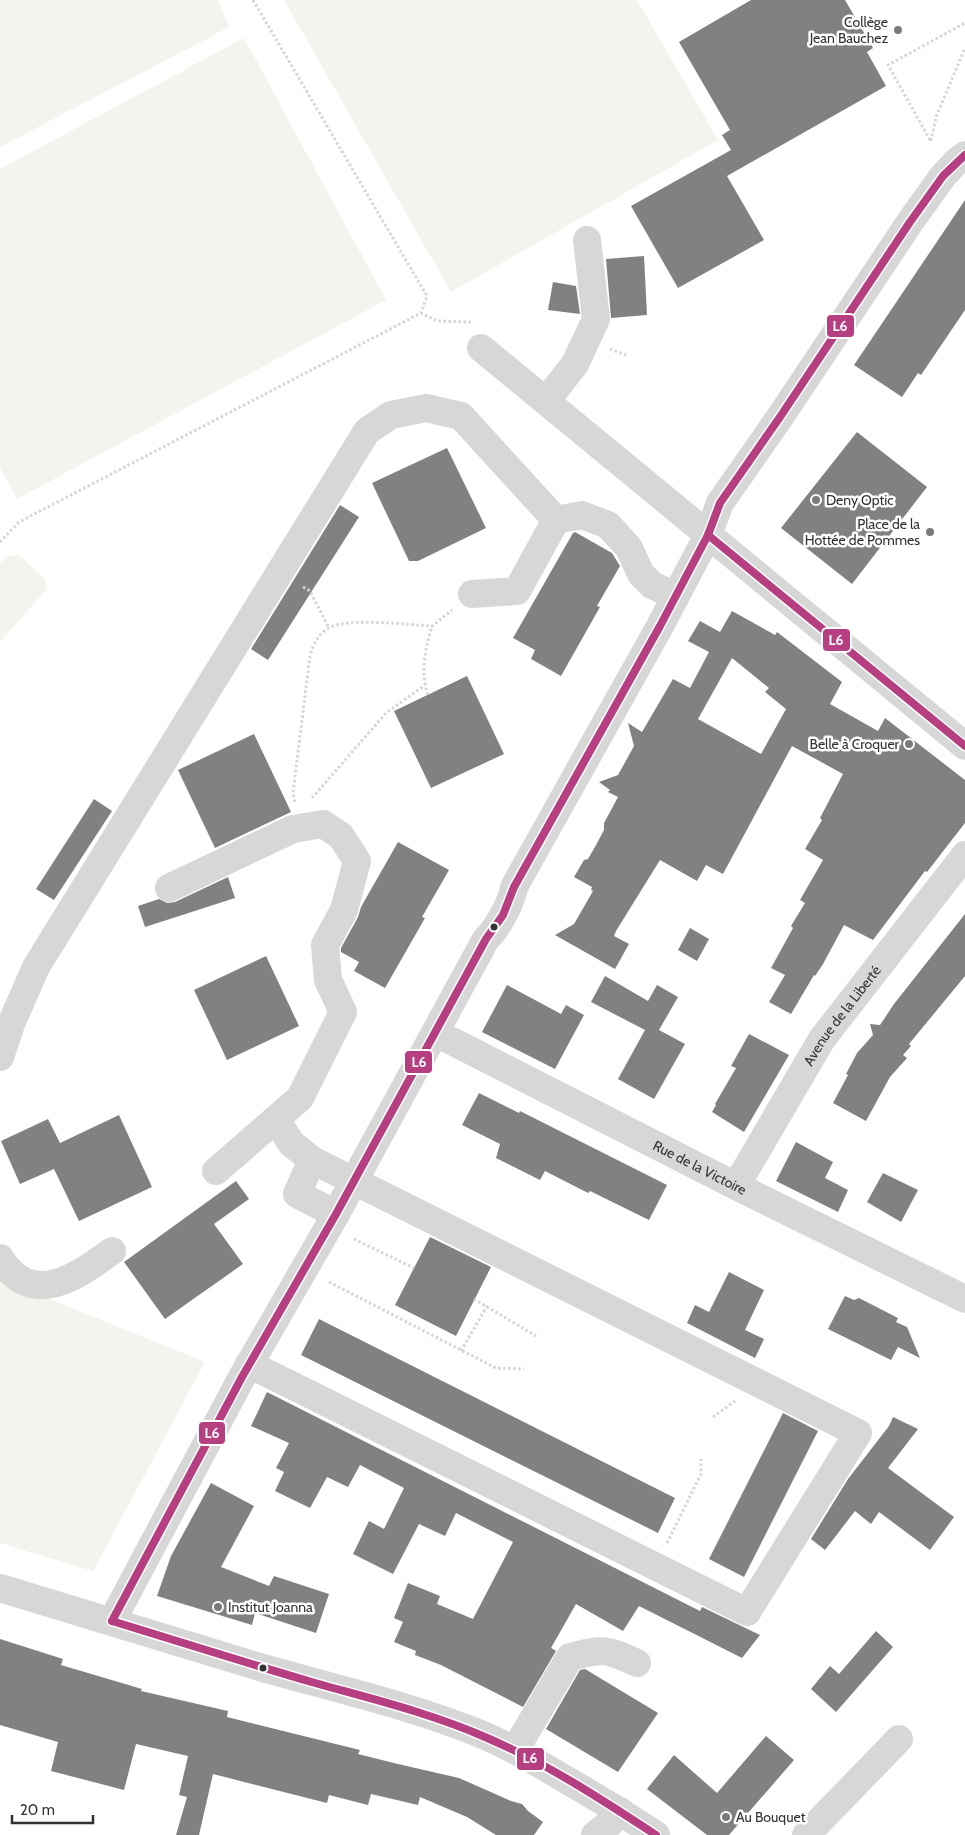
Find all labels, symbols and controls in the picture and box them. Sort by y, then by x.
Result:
place label: Collège Jean Bauchez [809,13,888,47]
marker: Collège Jean Bauchez [892,24,904,36]
line badge: L6 [826,314,855,338]
text: L6 [833,317,848,335]
place label: Deny Optic [826,491,894,509]
marker: Deny Optic [810,494,822,506]
place label: Place de la Hottée de Pommes [805,515,920,549]
marker: Place de la Hottée de Pommes [924,526,936,538]
line badge: L6 [822,628,851,652]
text: L6 [829,631,844,649]
place label: Belle à Croquer [810,735,900,753]
marker: Belle à Croquer [903,738,915,750]
unlabelled marker [489,922,499,932]
street label: Avenue de la Liberté [799,962,885,1069]
line badge: L6 [404,1050,433,1074]
text: L6 [412,1053,427,1071]
street label: Rue de la Victoire [650,1136,749,1199]
line badge: L6 [198,1421,226,1445]
text: L6 [205,1424,220,1442]
place label: Institut Joanna [228,1598,313,1616]
marker: Institut Joanna [212,1601,224,1613]
unlabelled marker [258,1663,268,1673]
line badge: L6 [516,1747,545,1771]
text: L6 [523,1749,538,1767]
scale bar [12,1792,94,1824]
text: 20 m [20,1801,55,1819]
place label: Au Bouquet [736,1808,806,1826]
marker: Au Bouquet [720,1811,732,1823]

